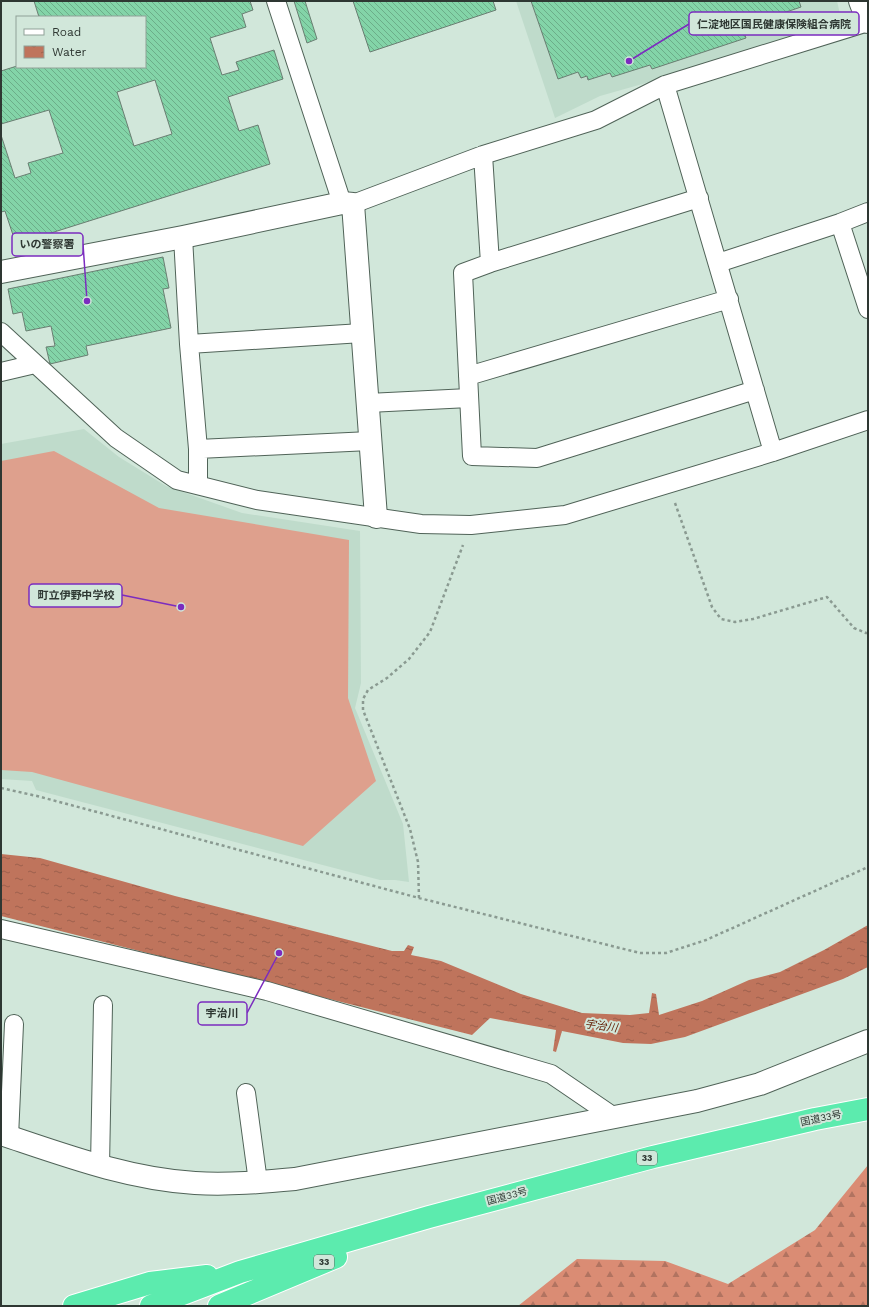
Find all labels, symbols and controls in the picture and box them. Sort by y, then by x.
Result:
callout: 仁淀地区国民健康保険組合病院 [689,12,859,35]
legend [16,16,146,68]
text: 仁淀地区国民健康保険組合病院 [697,18,851,31]
text: Road [52,25,81,39]
text: Water [52,45,87,59]
callout: いの警察署 [12,233,83,256]
text: いの警察署 [20,238,75,251]
callout: 町立伊野中学校 [29,584,122,607]
text: 町立伊野中学校 [38,589,115,602]
callout: 宇治川 [198,1002,247,1025]
text: 宇治川 [206,1007,239,1020]
water label: 宇治川 [584,1017,619,1035]
street label: 国道33号 [799,1108,843,1128]
road number: 33 [637,1151,657,1165]
street label: 国道33号 [485,1185,529,1207]
road number: 33 [314,1255,334,1269]

